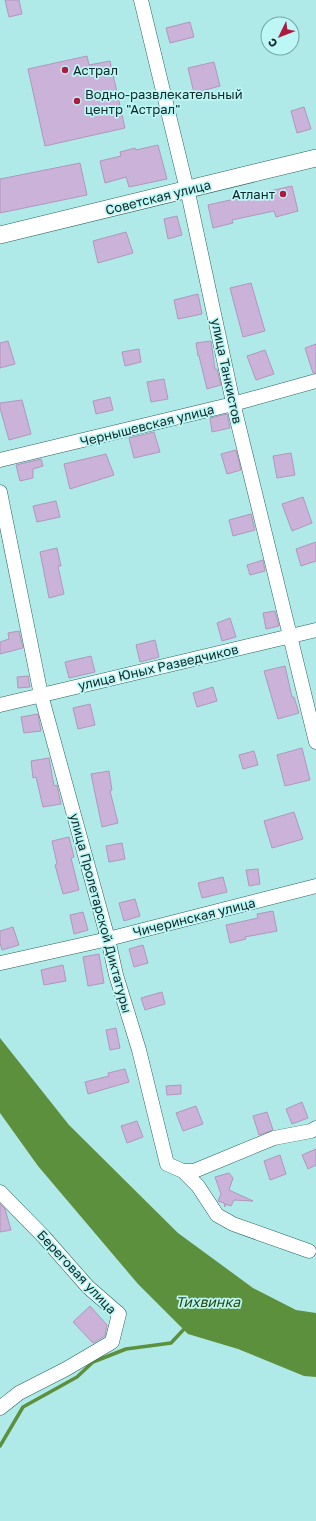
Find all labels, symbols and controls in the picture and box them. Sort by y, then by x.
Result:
north arrow [260,16,300,56]
text: С [265,36,280,50]
place label: Астрал [73,62,118,78]
marker: Астрал [60,65,70,75]
place label: Водно-развлекательный центр "Астрал" [85,86,243,117]
marker: Водно-развлекательный центр "Астрал" [72,96,82,106]
street label: Советская улица [104,176,212,218]
place label: Атлант [232,186,276,202]
marker: Атлант [278,189,288,199]
street label: улица Танкистов [208,317,246,425]
street label: Чернышевская улица [78,401,216,449]
street label: улица Юных Разведчиков [76,641,240,693]
street label: улица Пролетарской Диктатуры [67,811,135,1015]
street label: Чичеринская улица [131,894,257,940]
street label: Береговая улица [34,1227,120,1317]
water label: Тихвинка [176,1293,241,1310]

